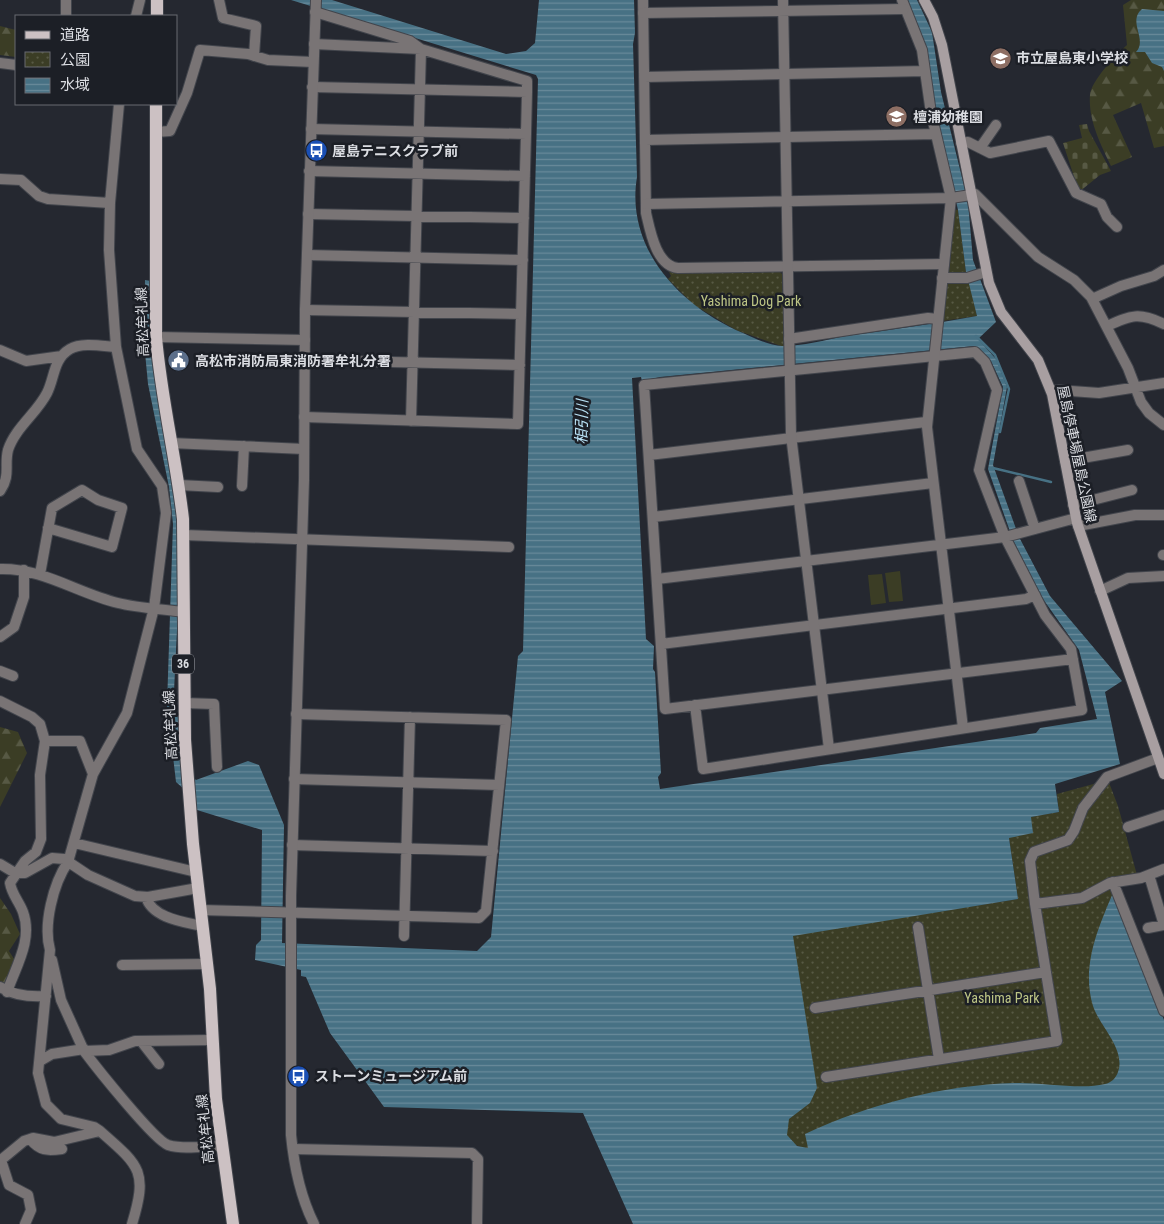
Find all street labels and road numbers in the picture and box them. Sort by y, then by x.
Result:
street label: 高松牟礼線 [133,287,151,357]
street label: 屋島停車場屋島公園線 [1055,384,1099,524]
road number: 36 [172,654,194,674]
street label: 高松牟礼線 [160,690,180,760]
street label: 高松牟礼線 [193,1093,217,1165]

